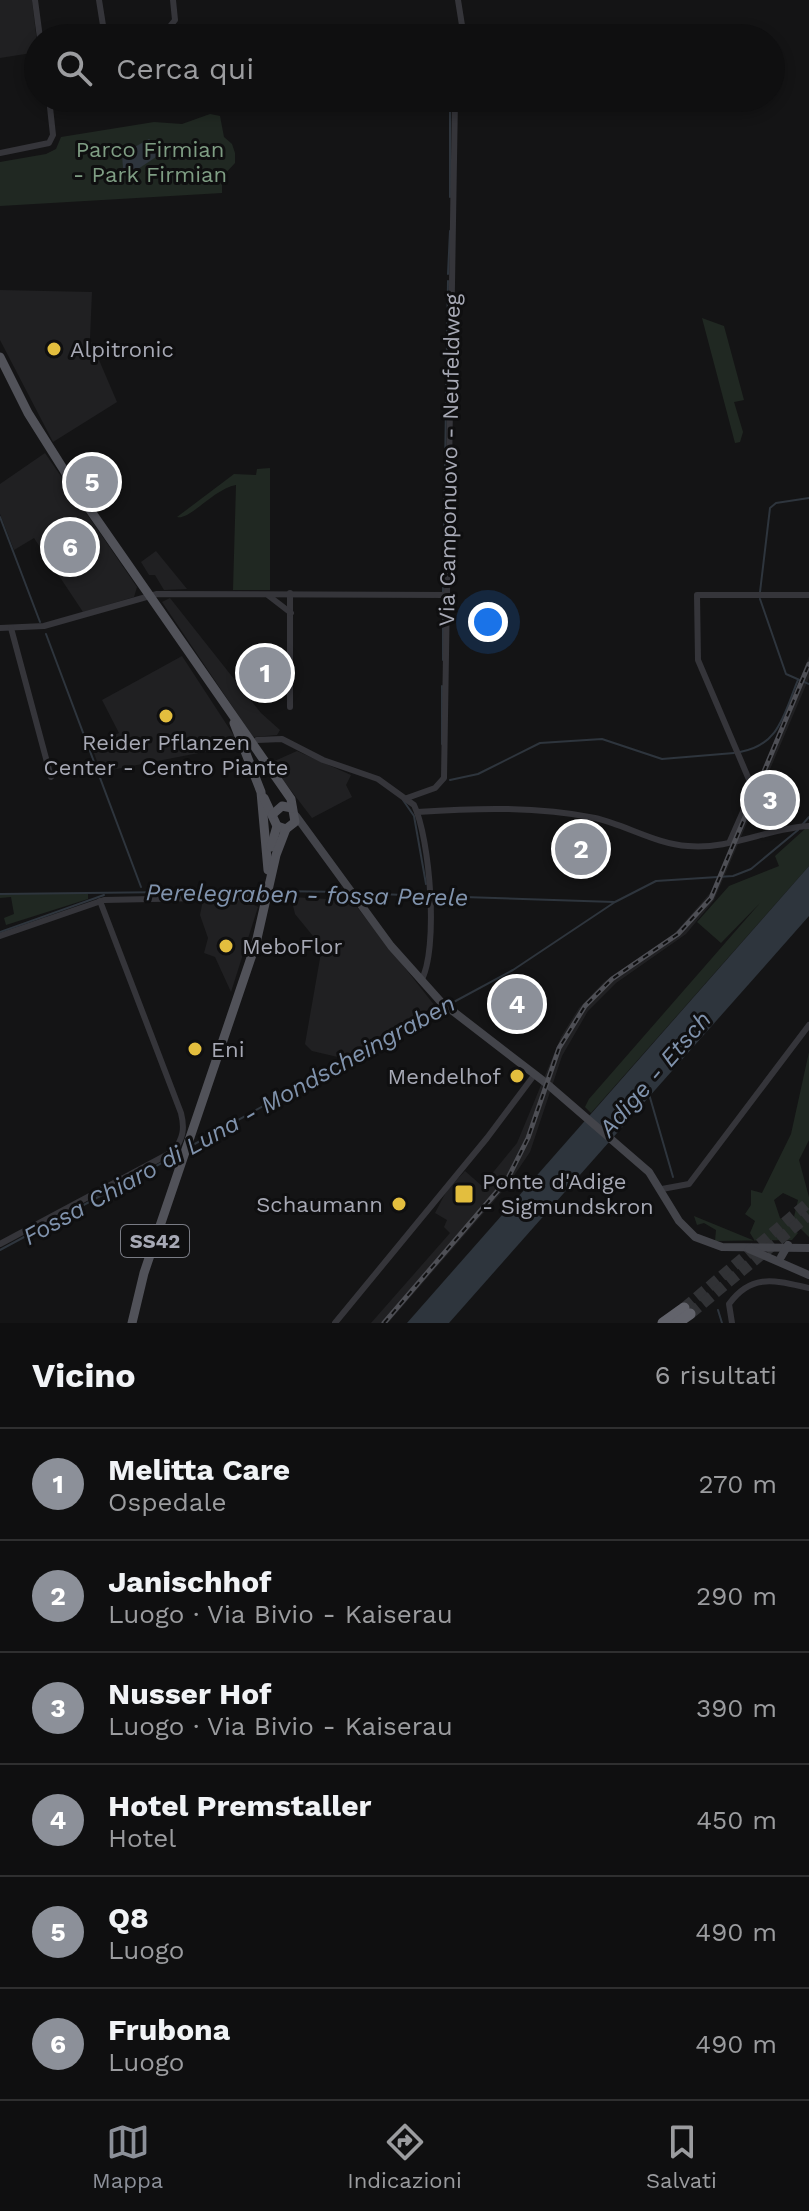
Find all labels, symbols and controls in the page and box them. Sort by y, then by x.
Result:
search box [24,24,785,112]
icon: search [52,46,96,90]
text: Cerca qui [116,51,254,86]
park label: Parco Firmian - Park Firmian [73,137,227,187]
street label: Via Camponuovo - Neufeldweg [434,293,465,626]
place label: Alpitronic [70,337,174,362]
marker: Alpitronic [45,340,63,358]
pin: 5 [66,452,118,512]
pin: 6 [44,517,96,577]
your location [468,602,508,642]
pin: 1 [239,643,291,703]
marker: Reider Pflanzen Center - Centro Piante [157,707,175,725]
place label: Reider Pflanzen Center - Centro Piante [44,730,288,780]
pin: 3 [744,770,796,830]
pin: 2 [555,819,607,879]
water label: Perelegraben - fossa Perele [145,878,469,912]
place label: MeboFlor [242,934,342,959]
marker: MeboFlor [217,937,235,955]
pin: 4 [491,974,543,1034]
water label: Fossa Chiaro di Luna - Mondscheingraben [18,989,460,1251]
water label: Adige - Etsch [592,1006,717,1143]
place label: Eni [211,1037,245,1062]
marker: Eni [186,1040,204,1058]
place label: Mendelhof [388,1064,501,1089]
marker: Mendelhof [508,1067,526,1085]
place label: Ponte d'Adige - Sigmundskron [482,1169,654,1219]
marker: Ponte d'Adige - Sigmundskron [453,1183,475,1205]
place label: Schaumann [256,1192,383,1217]
marker: Schaumann [390,1195,408,1213]
road number: SS42 [121,1225,189,1257]
text: Vicino [32,1355,136,1395]
text: 6 risultati [655,1360,777,1390]
text: Melitta Care [108,1452,290,1487]
text: 1 [52,1469,64,1499]
text: 270 m [698,1469,777,1499]
text: Ospedale [108,1487,226,1517]
text: Janischhof [108,1564,271,1599]
text: 2 [50,1581,66,1611]
text: 290 m [696,1581,777,1611]
text: Luogo · Via Bivio - Kaiserau [108,1599,453,1629]
text: Nusser Hof [108,1676,271,1711]
text: 3 [50,1693,66,1723]
text: 390 m [696,1693,777,1723]
text: Luogo · Via Bivio - Kaiserau [108,1711,453,1741]
text: Hotel Premstaller [108,1788,371,1823]
text: 4 [50,1805,66,1835]
text: 450 m [696,1805,777,1835]
text: Hotel [108,1823,176,1853]
text: Q8 [108,1900,149,1935]
text: 5 [50,1917,66,1947]
text: 490 m [695,1917,777,1947]
text: Luogo [108,1935,184,1965]
text: Frubona [108,2012,230,2047]
text: 6 [50,2029,66,2059]
text: 490 m [695,2029,777,2059]
text: Luogo [108,2047,184,2077]
tab: Mappa [92,2120,163,2193]
tab: Indicazioni [347,2120,462,2193]
tab: Salvati [646,2120,717,2193]

